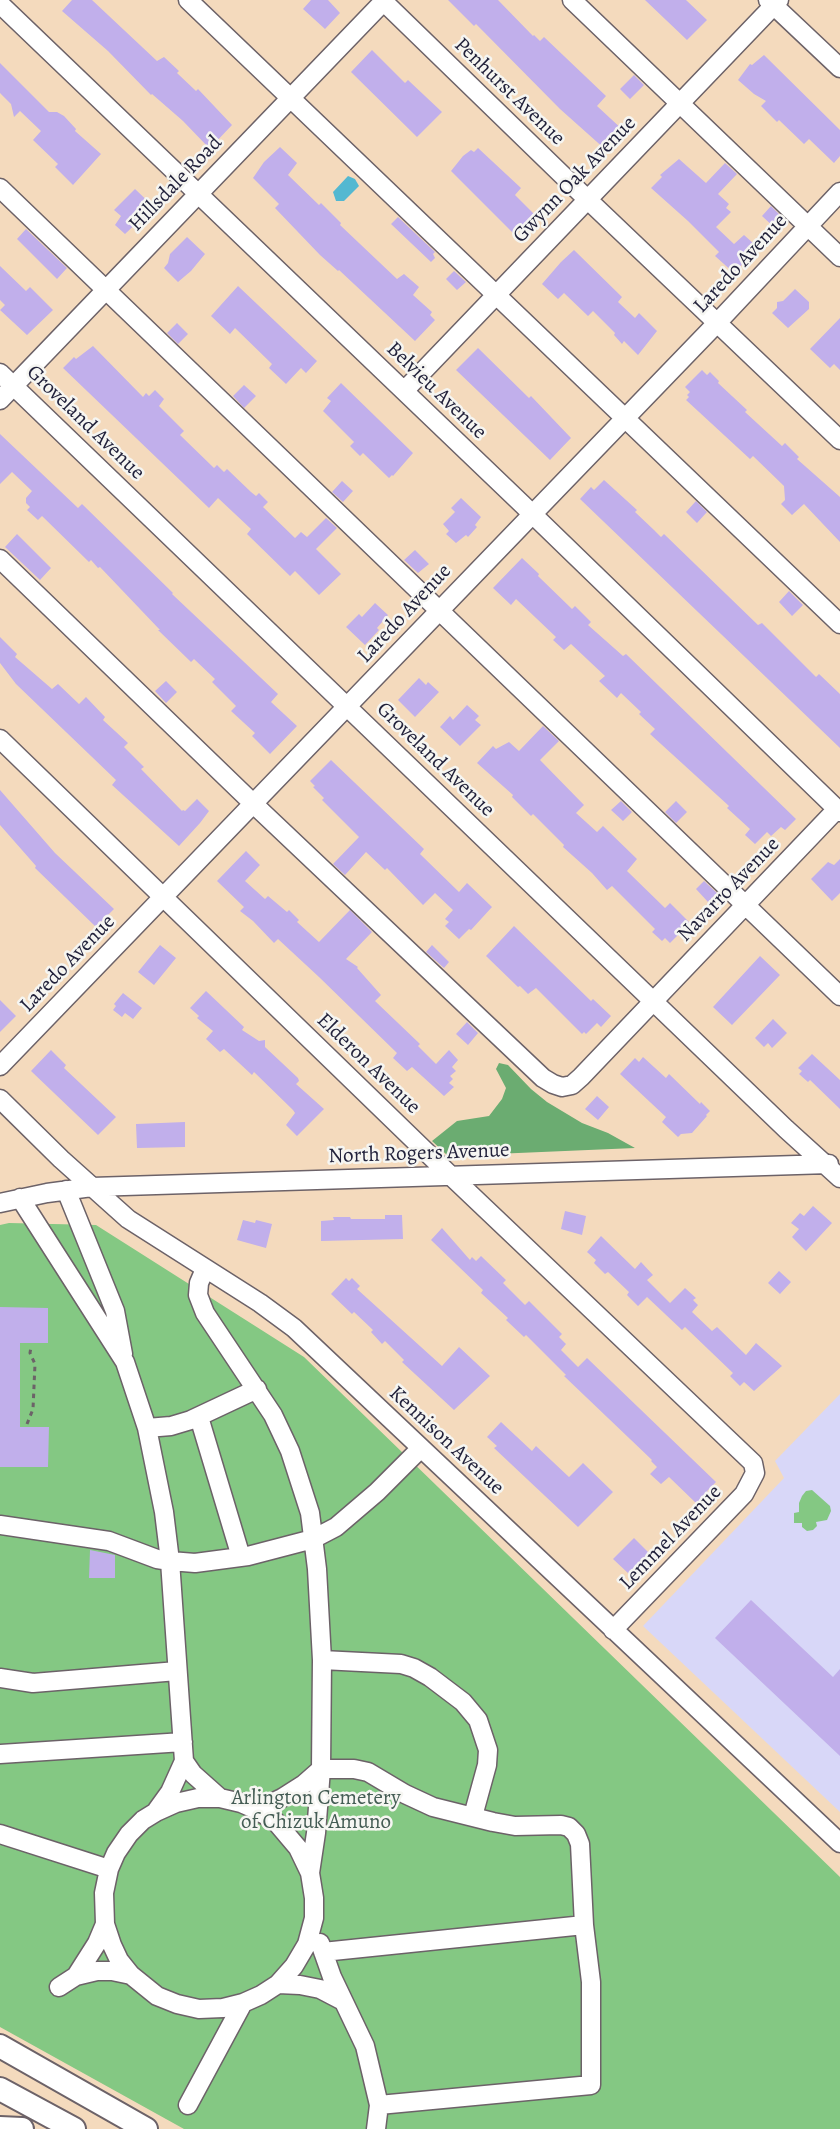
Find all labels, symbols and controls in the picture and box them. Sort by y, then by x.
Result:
street label: Penhurst Avenue [448,33,570,151]
street label: Gwynn Oak Avenue [508,111,642,249]
street label: Hillsdale Road [124,131,228,237]
street label: Laredo Avenue [689,209,793,319]
street label: Belvieu Avenue [381,337,491,445]
street label: Groveland Avenue [21,360,149,486]
street label: Laredo Avenue [353,559,457,669]
street label: Groveland Avenue [371,697,499,823]
street label: Navarro Avenue [673,832,785,948]
street label: Laredo Avenue [15,910,121,1018]
street label: Elderon Avenue [311,1008,425,1120]
street label: North Rogers Avenue [328,1138,510,1170]
street label: Kennison Avenue [383,1381,509,1501]
street label: Lemmel Avenue [615,1480,727,1596]
park label: Arlington Cemetery of Chizuk Amuno [231,1786,401,1836]

